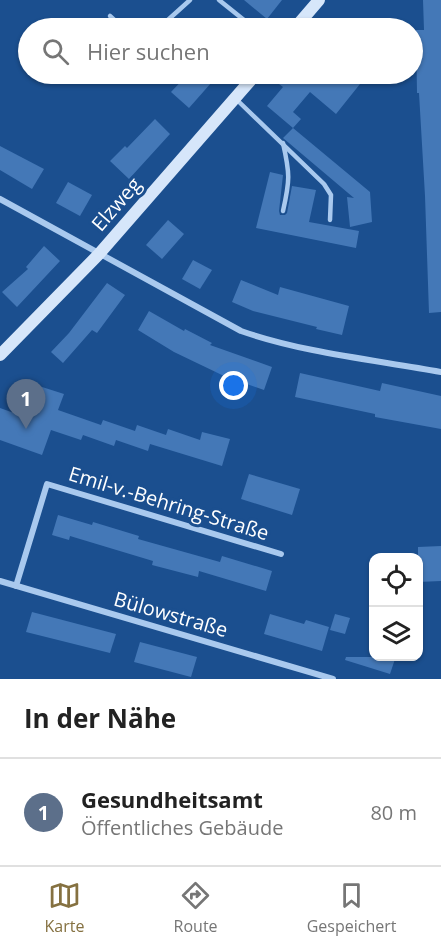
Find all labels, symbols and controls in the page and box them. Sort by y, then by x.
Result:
search box [18,18,423,84]
icon: search [39,35,72,68]
text: Hier suchen [87,36,210,66]
street label: Elzweg [85,171,147,237]
your location [219,371,248,400]
pin: 1 [6,380,46,429]
street label: Emil-v.-Behring-Straße [66,460,272,546]
map controls [369,553,423,661]
button: locate [369,553,423,607]
street label: Bülowstraße [111,585,231,643]
button: layers [369,607,423,661]
text: In der Nähe [24,700,176,736]
text: Gesundheitsamt [81,784,263,814]
text: 1 [38,799,49,826]
text: 80 m [370,799,417,826]
text: Öffentliches Gebäude [81,814,283,841]
tab: Karte [45,879,84,937]
tab: Route [174,879,218,937]
tab: Gespeichert [307,879,396,937]

